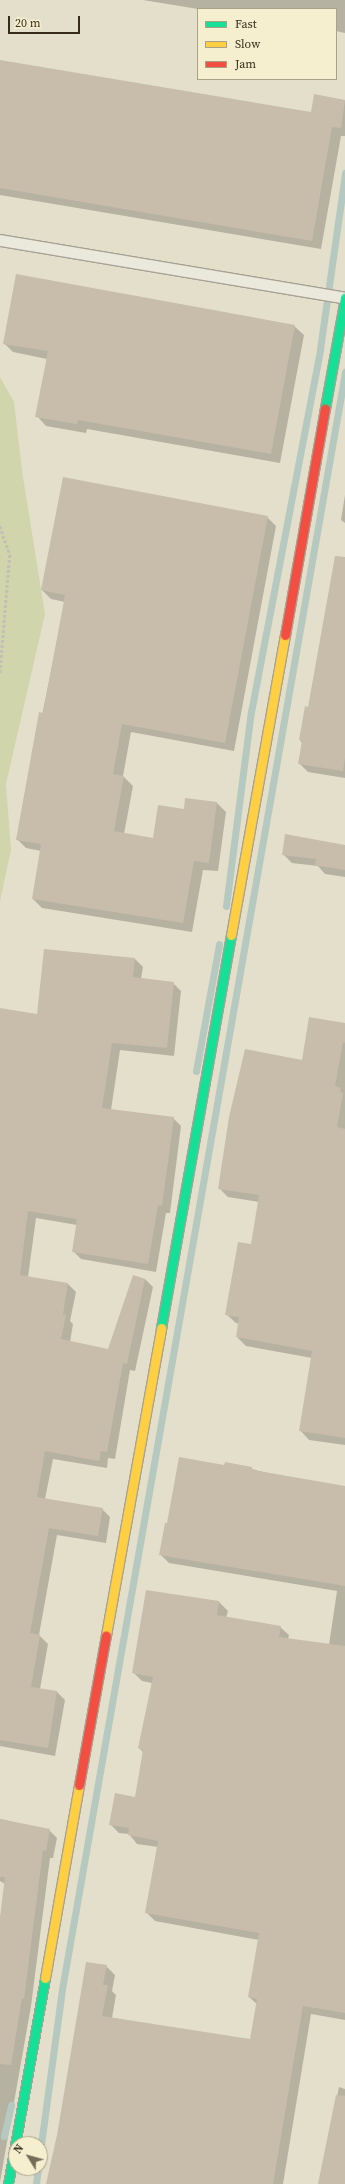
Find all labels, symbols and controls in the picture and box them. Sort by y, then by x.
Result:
scale bar [10,8,82,34]
legend [197,8,337,80]
text: 20 m [15,15,41,31]
text: Fast [235,16,257,32]
text: Slow [235,36,260,52]
text: Jam [235,56,256,72]
north arrow [8,2136,48,2176]
text: N [10,2141,27,2157]

